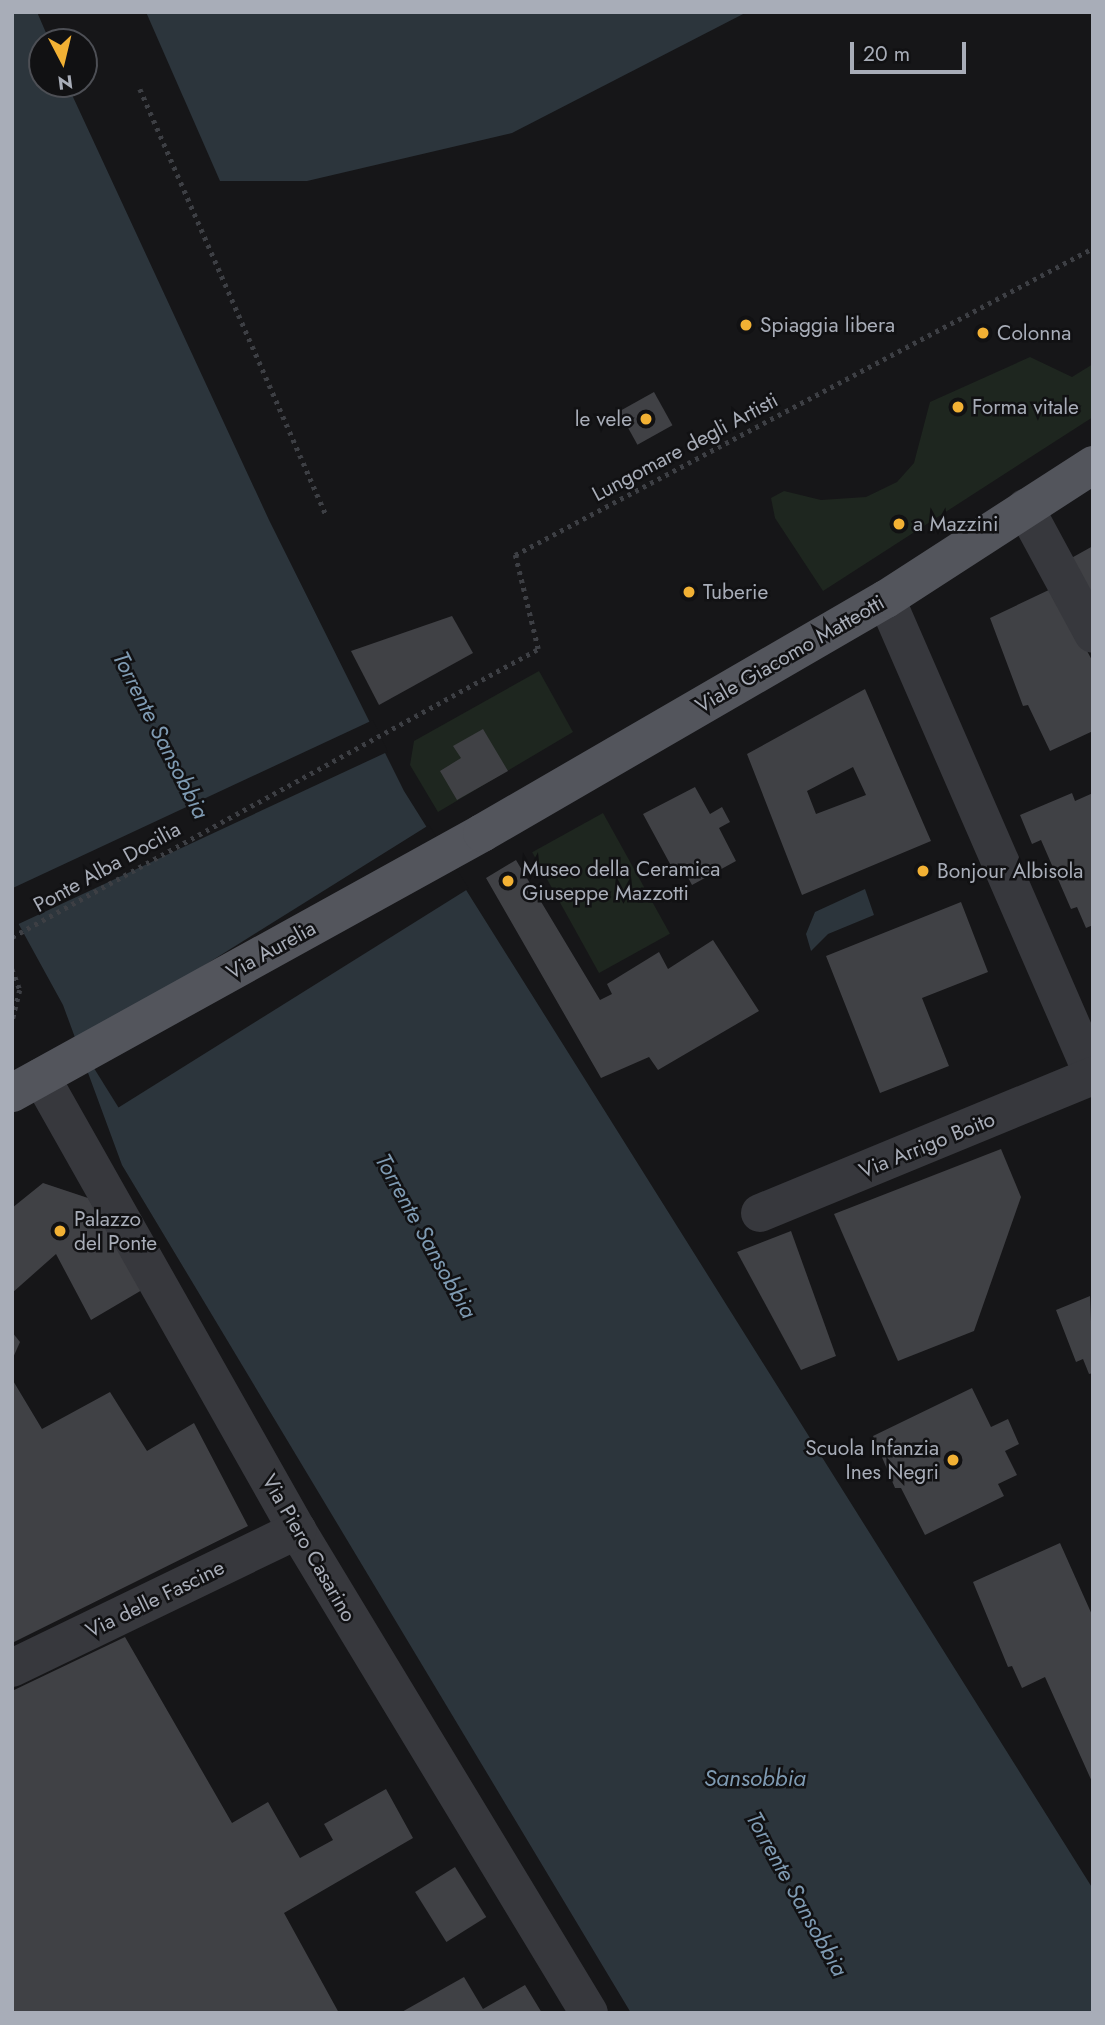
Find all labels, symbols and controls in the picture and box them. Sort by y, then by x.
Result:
north arrow [28,28,98,98]
scale bar [853,28,968,72]
text: 20 m [863,39,910,69]
text: N [56,68,75,97]
place label: Spiaggia libera [760,312,895,338]
marker: Spiaggia libera [738,317,754,333]
place label: Colonna [997,320,1071,346]
marker: Colonna [975,325,991,341]
street label: Lungomare degli Artisti [588,387,782,507]
place label: Forma vitale [972,394,1079,420]
marker: Forma vitale [950,399,966,415]
place label: le vele [575,406,632,432]
marker: le vele [638,411,654,427]
place label: a Mazzini [913,511,998,537]
marker: a Mazzini [891,516,907,532]
place label: Tuberie [703,579,768,605]
marker: Tuberie [681,584,697,600]
street label: Viale Giacomo Matteotti [691,590,889,718]
water label: Torrente Sansobbia [107,647,215,823]
street label: Ponte Alba Docilia [29,816,185,918]
place label: Museo della Ceramica Giuseppe Mazzotti [522,856,720,906]
place label: Bonjour Albisola [937,858,1083,884]
marker: Bonjour Albisola [915,863,931,879]
marker: Museo della Ceramica Giuseppe Mazzotti [500,873,516,889]
street label: Via Aurelia [222,915,320,985]
street label: Via Arrigo Boito [855,1106,999,1184]
water label: Torrente Sansobbia [369,1149,483,1323]
place label: Palazzo del Ponte [74,1206,157,1256]
marker: Palazzo del Ponte [52,1223,68,1239]
place label: Scuola Infanzia Ines Negri [805,1435,939,1485]
marker: Scuola Infanzia Ines Negri [945,1452,961,1468]
street label: Via Piero Casarino [256,1470,362,1626]
street label: Via delle Fascine [82,1555,228,1643]
water label: Sansobbia [704,1764,806,1792]
water label: Torrente Sansobbia [740,1807,854,1981]

